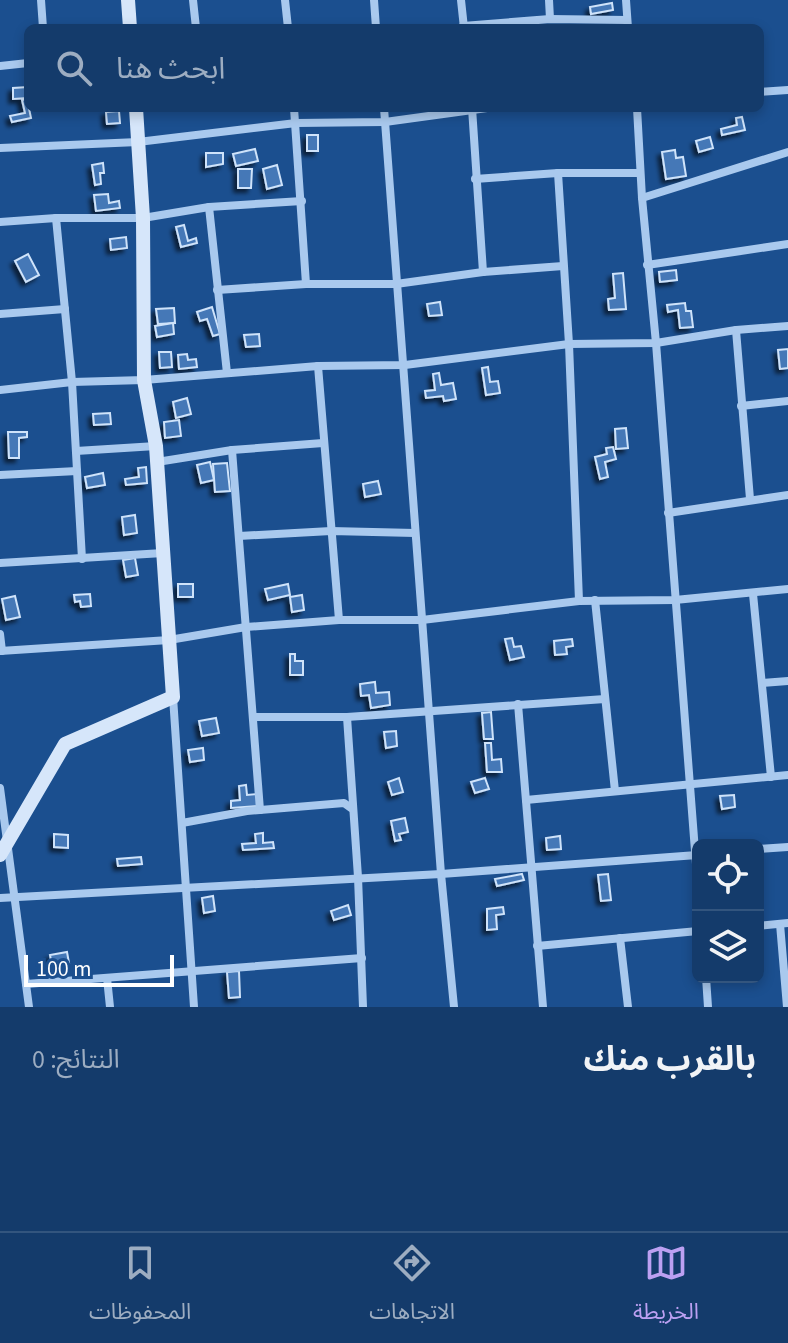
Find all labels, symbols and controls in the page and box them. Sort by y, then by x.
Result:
search box [24,24,764,112]
icon: search [52,46,96,90]
text: ابحث هنا [116,47,225,90]
map controls [692,839,764,983]
button: locate [692,839,764,911]
button: layers [692,911,764,983]
scale bar [24,951,174,987]
text: 100 m [36,953,91,985]
text: بالقرب منك [583,1035,756,1084]
text: النتائج: 0 [32,1041,120,1078]
tab: المحفوظات [89,1241,191,1335]
tab: الاتجاهات [369,1241,455,1335]
tab: الخريطة [633,1241,699,1335]

